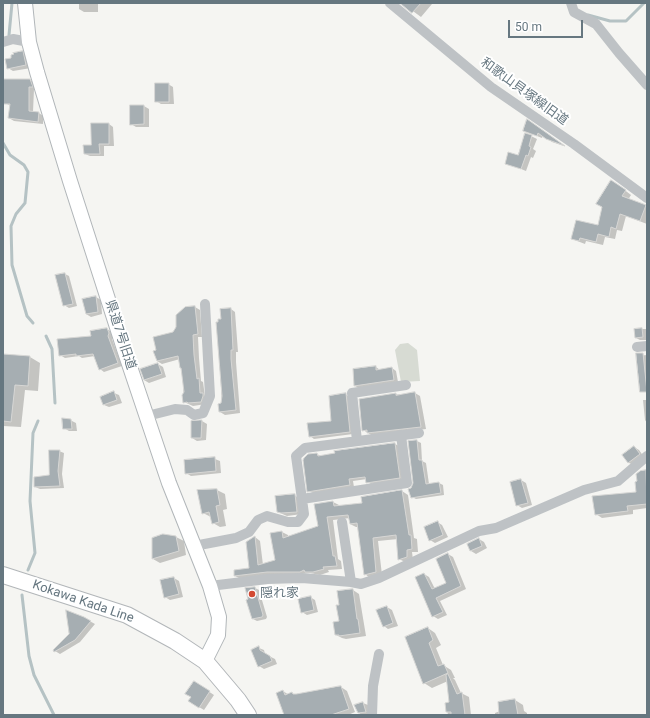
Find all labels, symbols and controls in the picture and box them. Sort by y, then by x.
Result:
scale bar [510,12,585,38]
text: 50 m [515,20,542,34]
street label: 和歌山貝塚線旧道 [477,55,571,129]
street label: 県道7号旧道 [101,298,139,372]
street label: Kokawa Kada Line [30,577,136,627]
place label: 隠れ家 [260,586,299,602]
marker: 隠れ家 [247,589,257,599]

